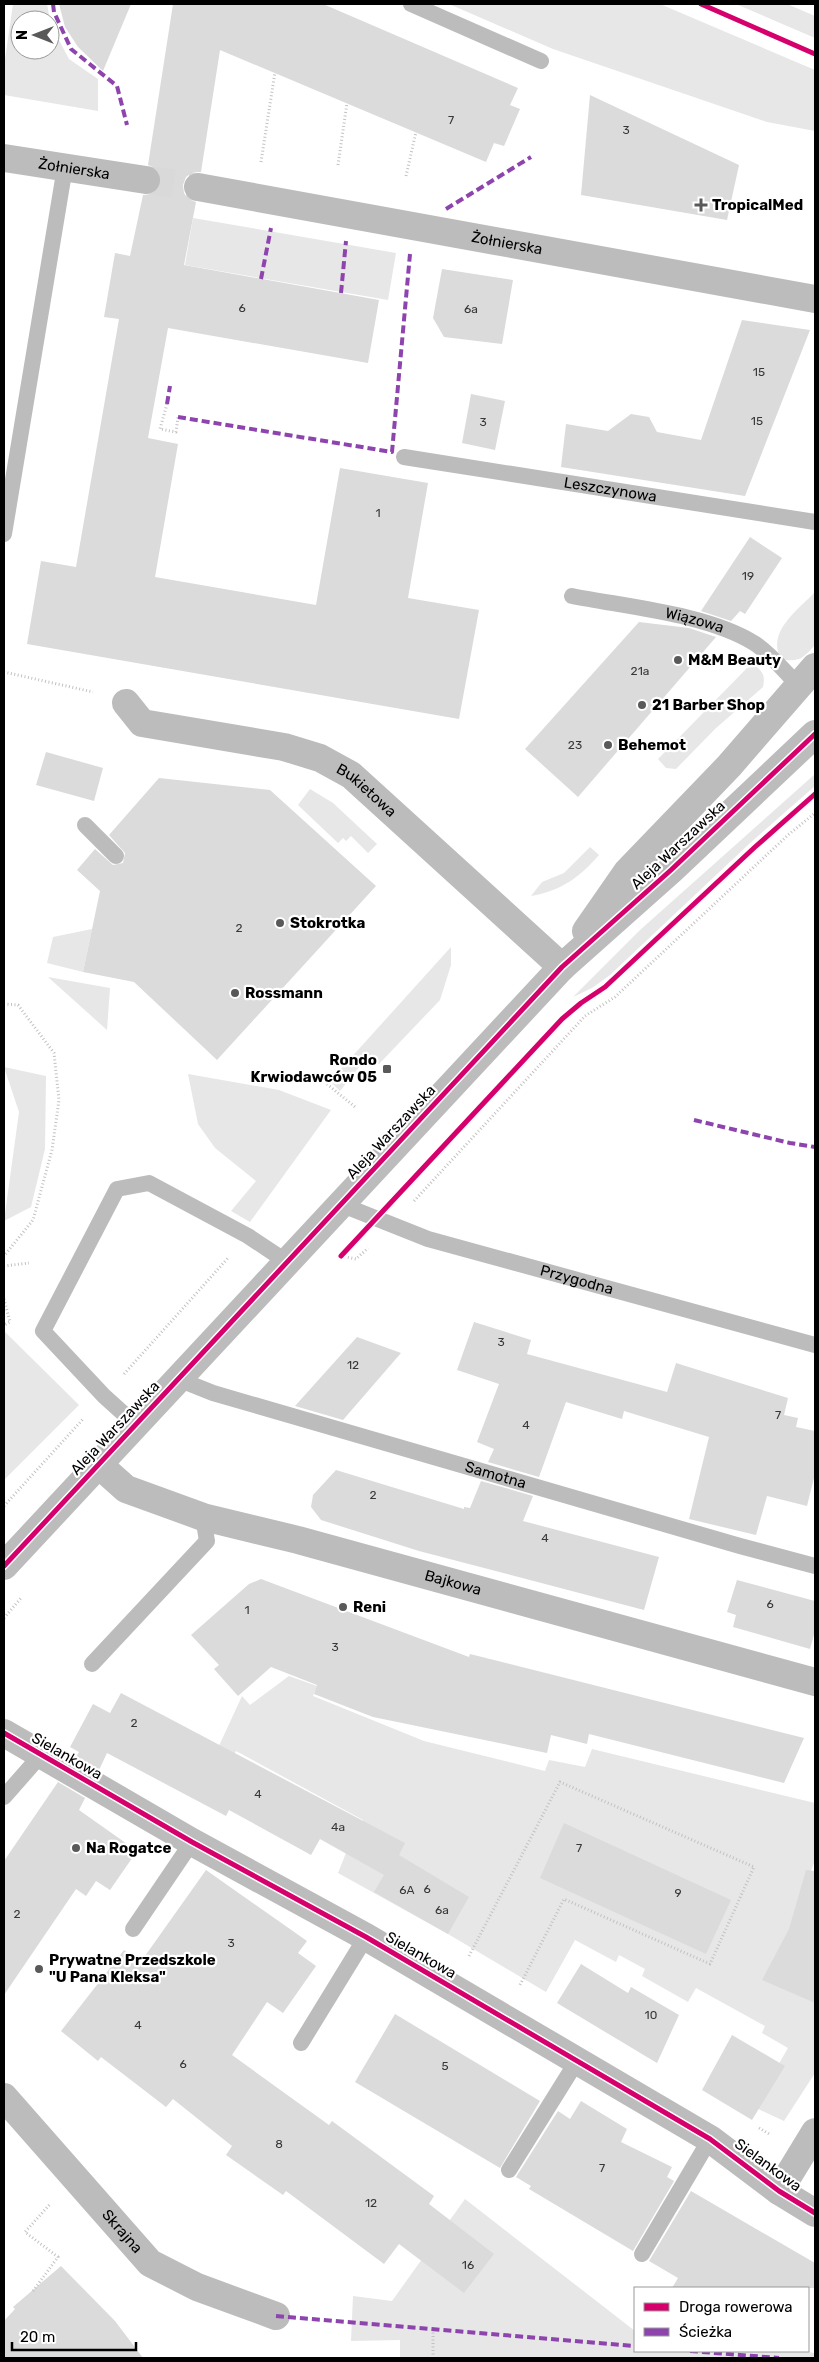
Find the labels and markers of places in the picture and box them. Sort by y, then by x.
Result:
place label: TropicalMed [712,196,803,214]
marker: TropicalMed [694,198,708,212]
place label: M&M Beauty [688,651,781,669]
marker: M&M Beauty [672,654,684,666]
place label: 21 Barber Shop [652,696,765,714]
marker: 21 Barber Shop [636,699,648,711]
place label: Behemot [618,736,686,754]
marker: Behemot [602,739,614,751]
place label: Stokrotka [290,914,365,932]
marker: Stokrotka [274,917,286,929]
place label: Rossmann [245,984,323,1002]
marker: Rossmann [229,987,241,999]
place label: Rondo Krwiodawców 05 [251,1051,377,1086]
marker: Rondo Krwiodawców 05 [381,1063,393,1075]
place label: Reni [353,1598,386,1616]
marker: Reni [337,1601,349,1613]
place label: Na Rogatce [86,1839,171,1857]
marker: Na Rogatce [70,1842,82,1854]
place label: Prywatne Przedszkole "U Pana Kleksa" [49,1951,216,1986]
marker: Prywatne Przedszkole "U Pana Kleksa" [33,1963,45,1975]

